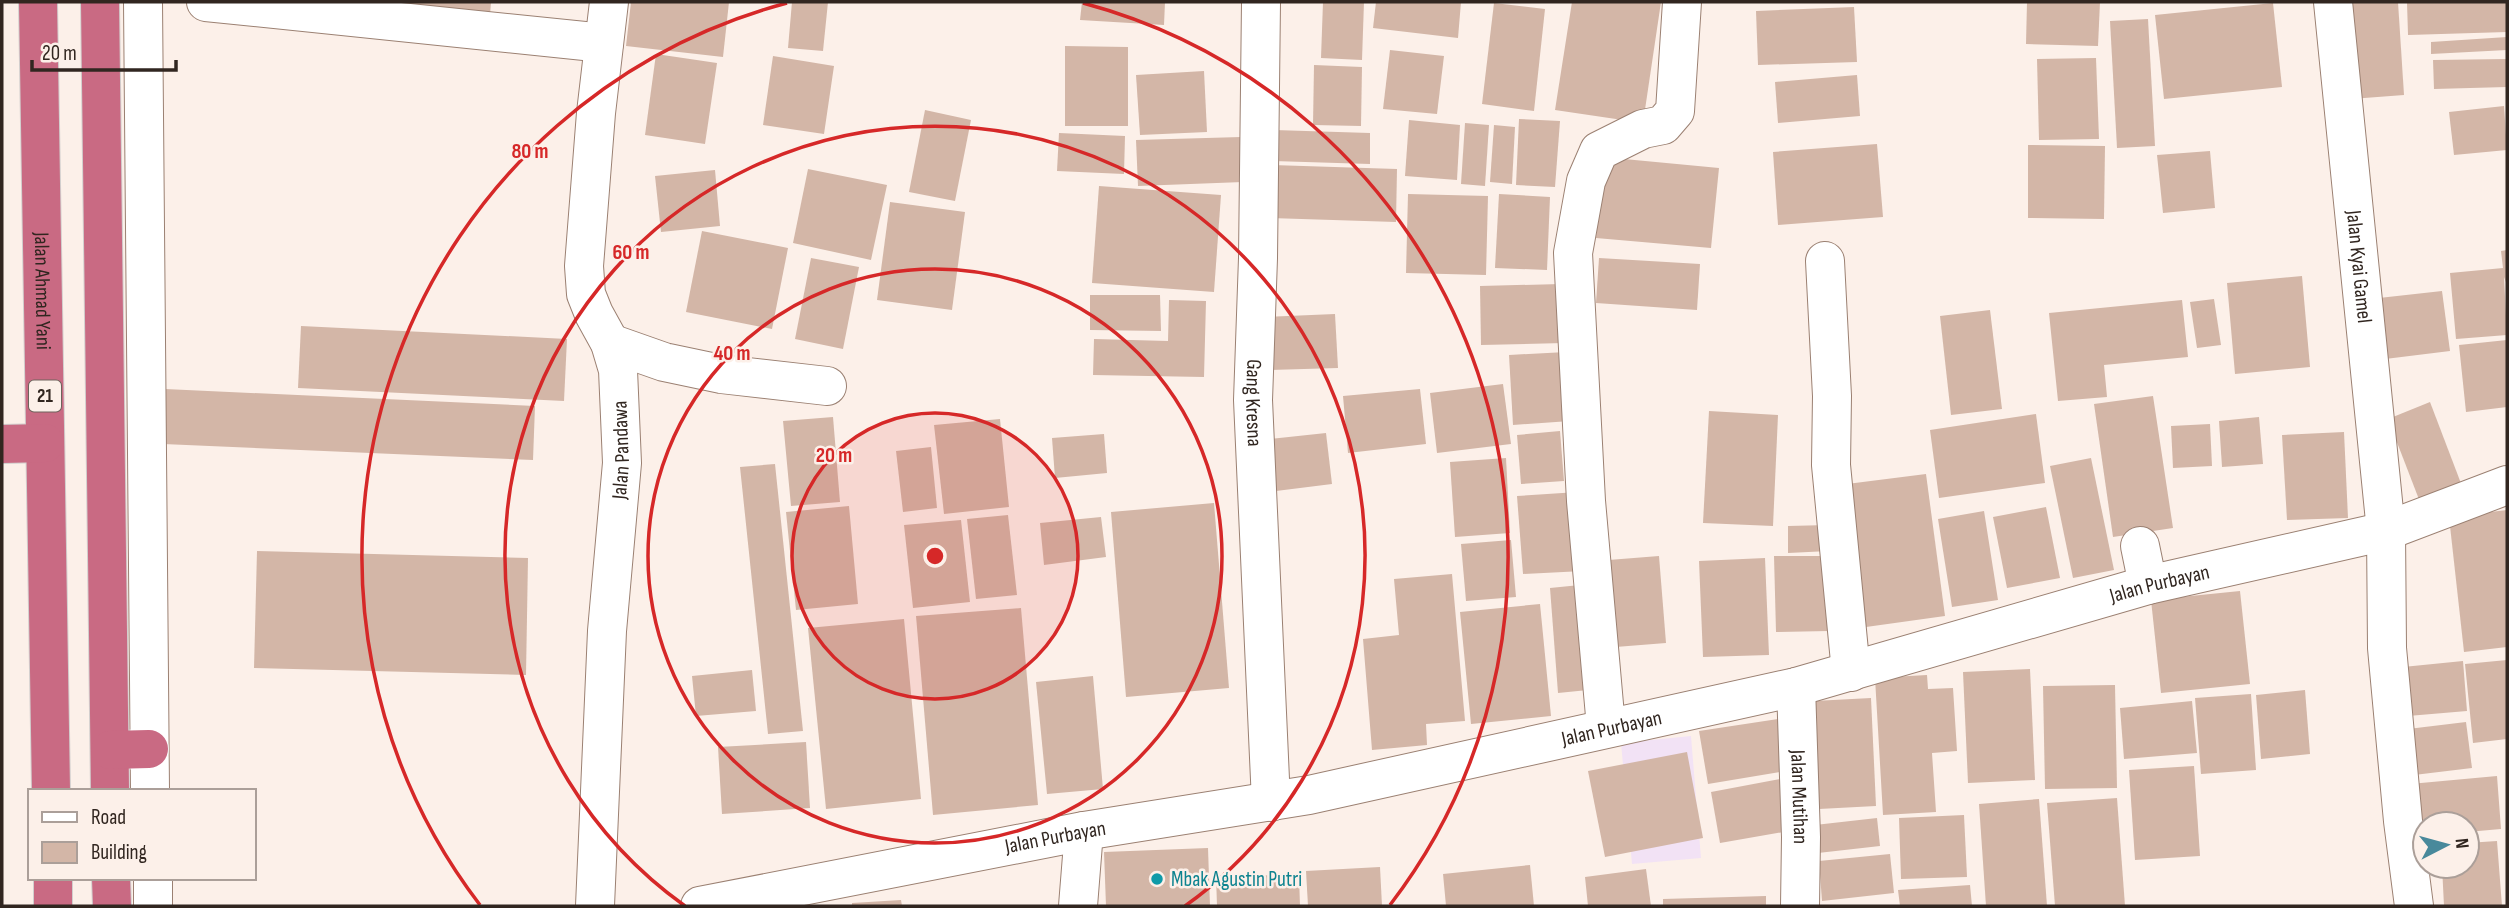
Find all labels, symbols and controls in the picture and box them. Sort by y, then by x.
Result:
scale bar [32,28,175,72]
text: 20 m [42,41,77,66]
text: 80 m [511,139,549,164]
street label: Jalan Kyai Gamel [2341,208,2378,324]
street label: Jalan Ahmad Yani [29,231,56,350]
text: 60 m [612,240,650,265]
text: 40 m [714,341,750,366]
street label: Gang Kresna [1240,359,1268,447]
road number: 21 [29,380,61,412]
street label: Jalan Pandawa [606,400,634,501]
text: 20 m [816,443,852,468]
centre of rings [923,544,947,568]
street label: Jalan Purbayan [2106,559,2212,608]
street label: Jalan Purbayan [1558,705,1664,751]
street label: Jalan Mutihan [1786,748,1814,844]
legend [28,789,256,880]
text: Road [91,805,126,830]
north arrow [2411,810,2481,880]
street label: Jalan Purbayan [1002,815,1107,859]
text: N [2449,837,2473,850]
text: Building [91,840,147,865]
place label: Mbak Agustin Putri [1171,867,1302,892]
marker: Mbak Agustin Putri [1149,871,1165,887]

